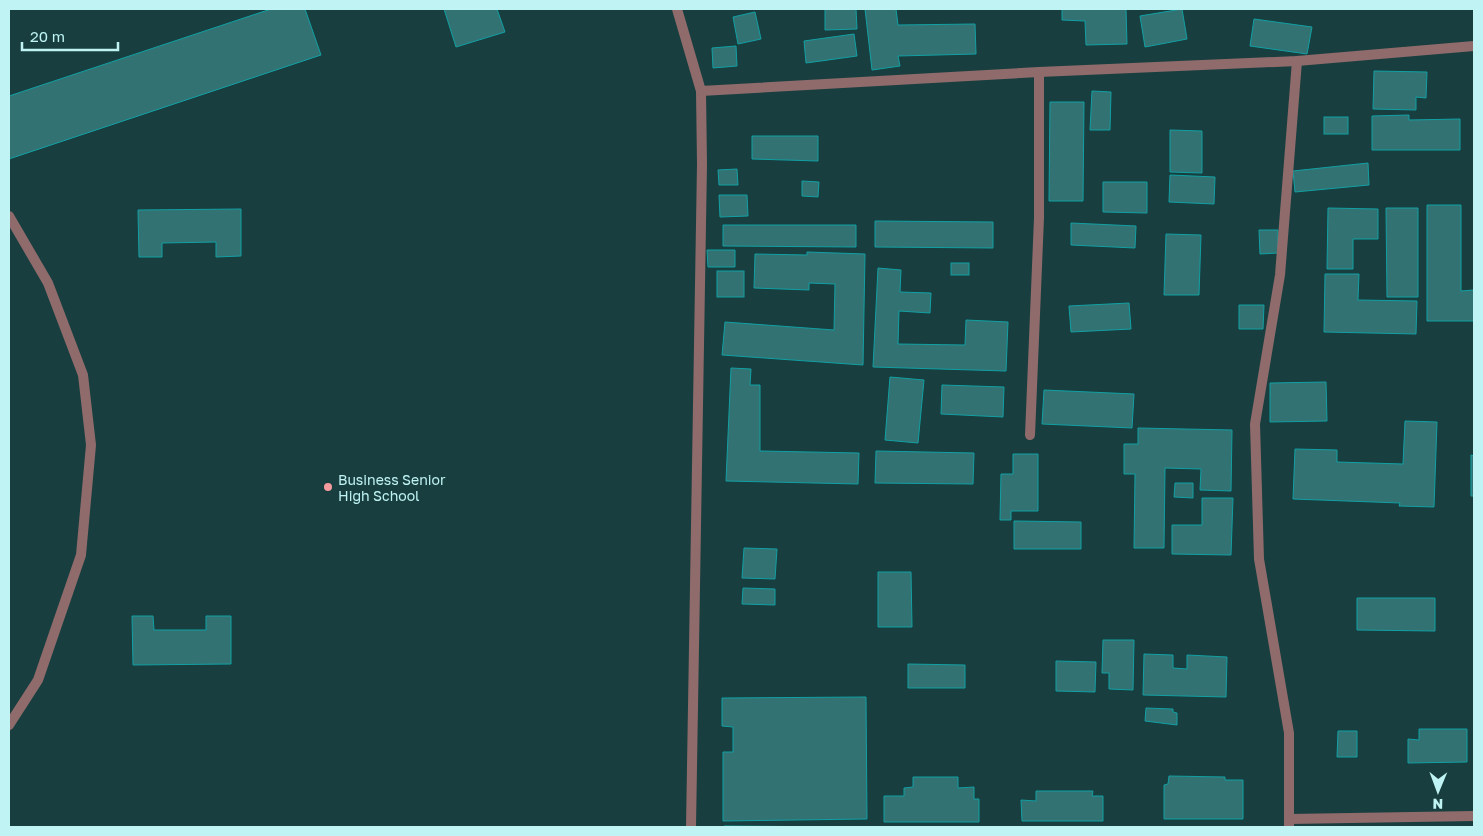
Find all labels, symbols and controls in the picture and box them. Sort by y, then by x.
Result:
scale bar [22,20,119,52]
text: 20 m [30,27,65,45]
place label: Business Senior High School [338,471,446,504]
marker: Business Senior High School [322,481,334,493]
north arrow [1413,766,1463,816]
text: N [1432,796,1443,813]

